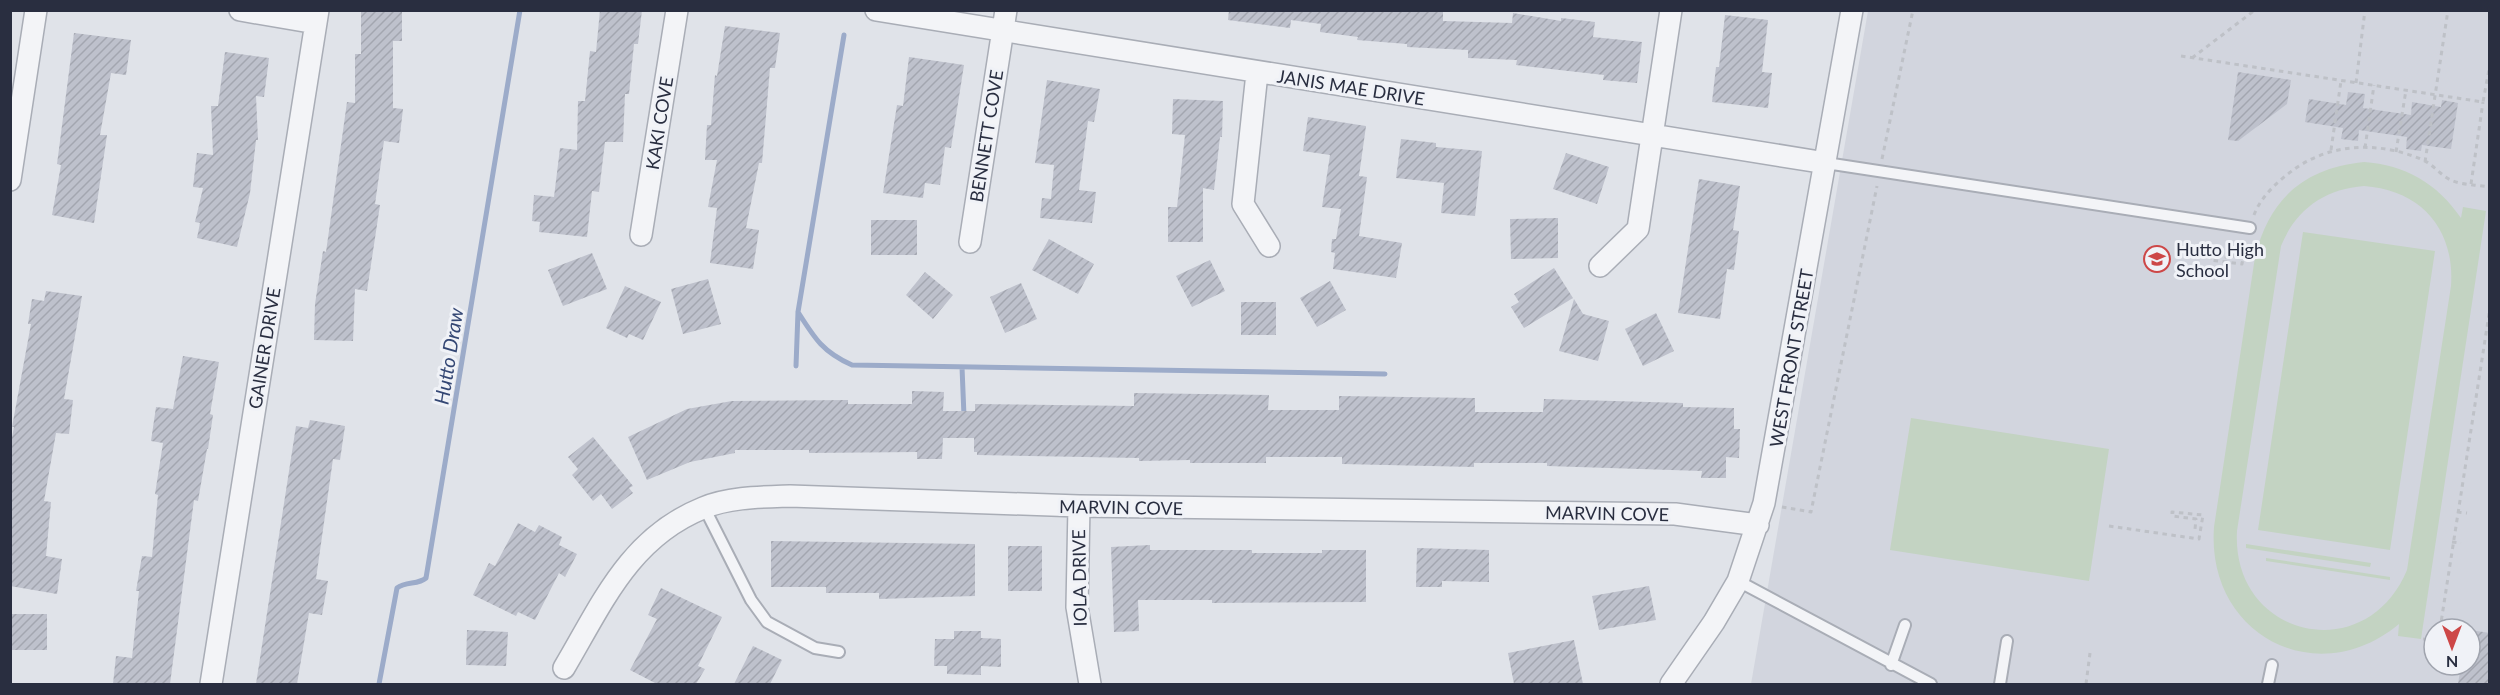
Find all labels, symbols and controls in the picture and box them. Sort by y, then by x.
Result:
street label: JANIS MAE DRIVE [1276,64,1426,110]
street label: BENNETT COVE [965,68,1007,204]
street label: KAKI COVE [641,75,677,171]
place label: Hutto High School [2176,238,2264,281]
school or university icon: Hutto High School [2142,244,2172,274]
street label: WEST FRONT STREET [1764,267,1818,449]
street label: GAINER DRIVE [244,286,284,410]
water label: Hutto Draw [429,305,468,406]
street label: MARVIN COVE [1059,495,1183,519]
street label: MARVIN COVE [1545,501,1669,525]
street label: IOLA DRIVE [1067,529,1091,627]
north arrow [2422,617,2482,677]
text: N [2446,653,2458,672]

